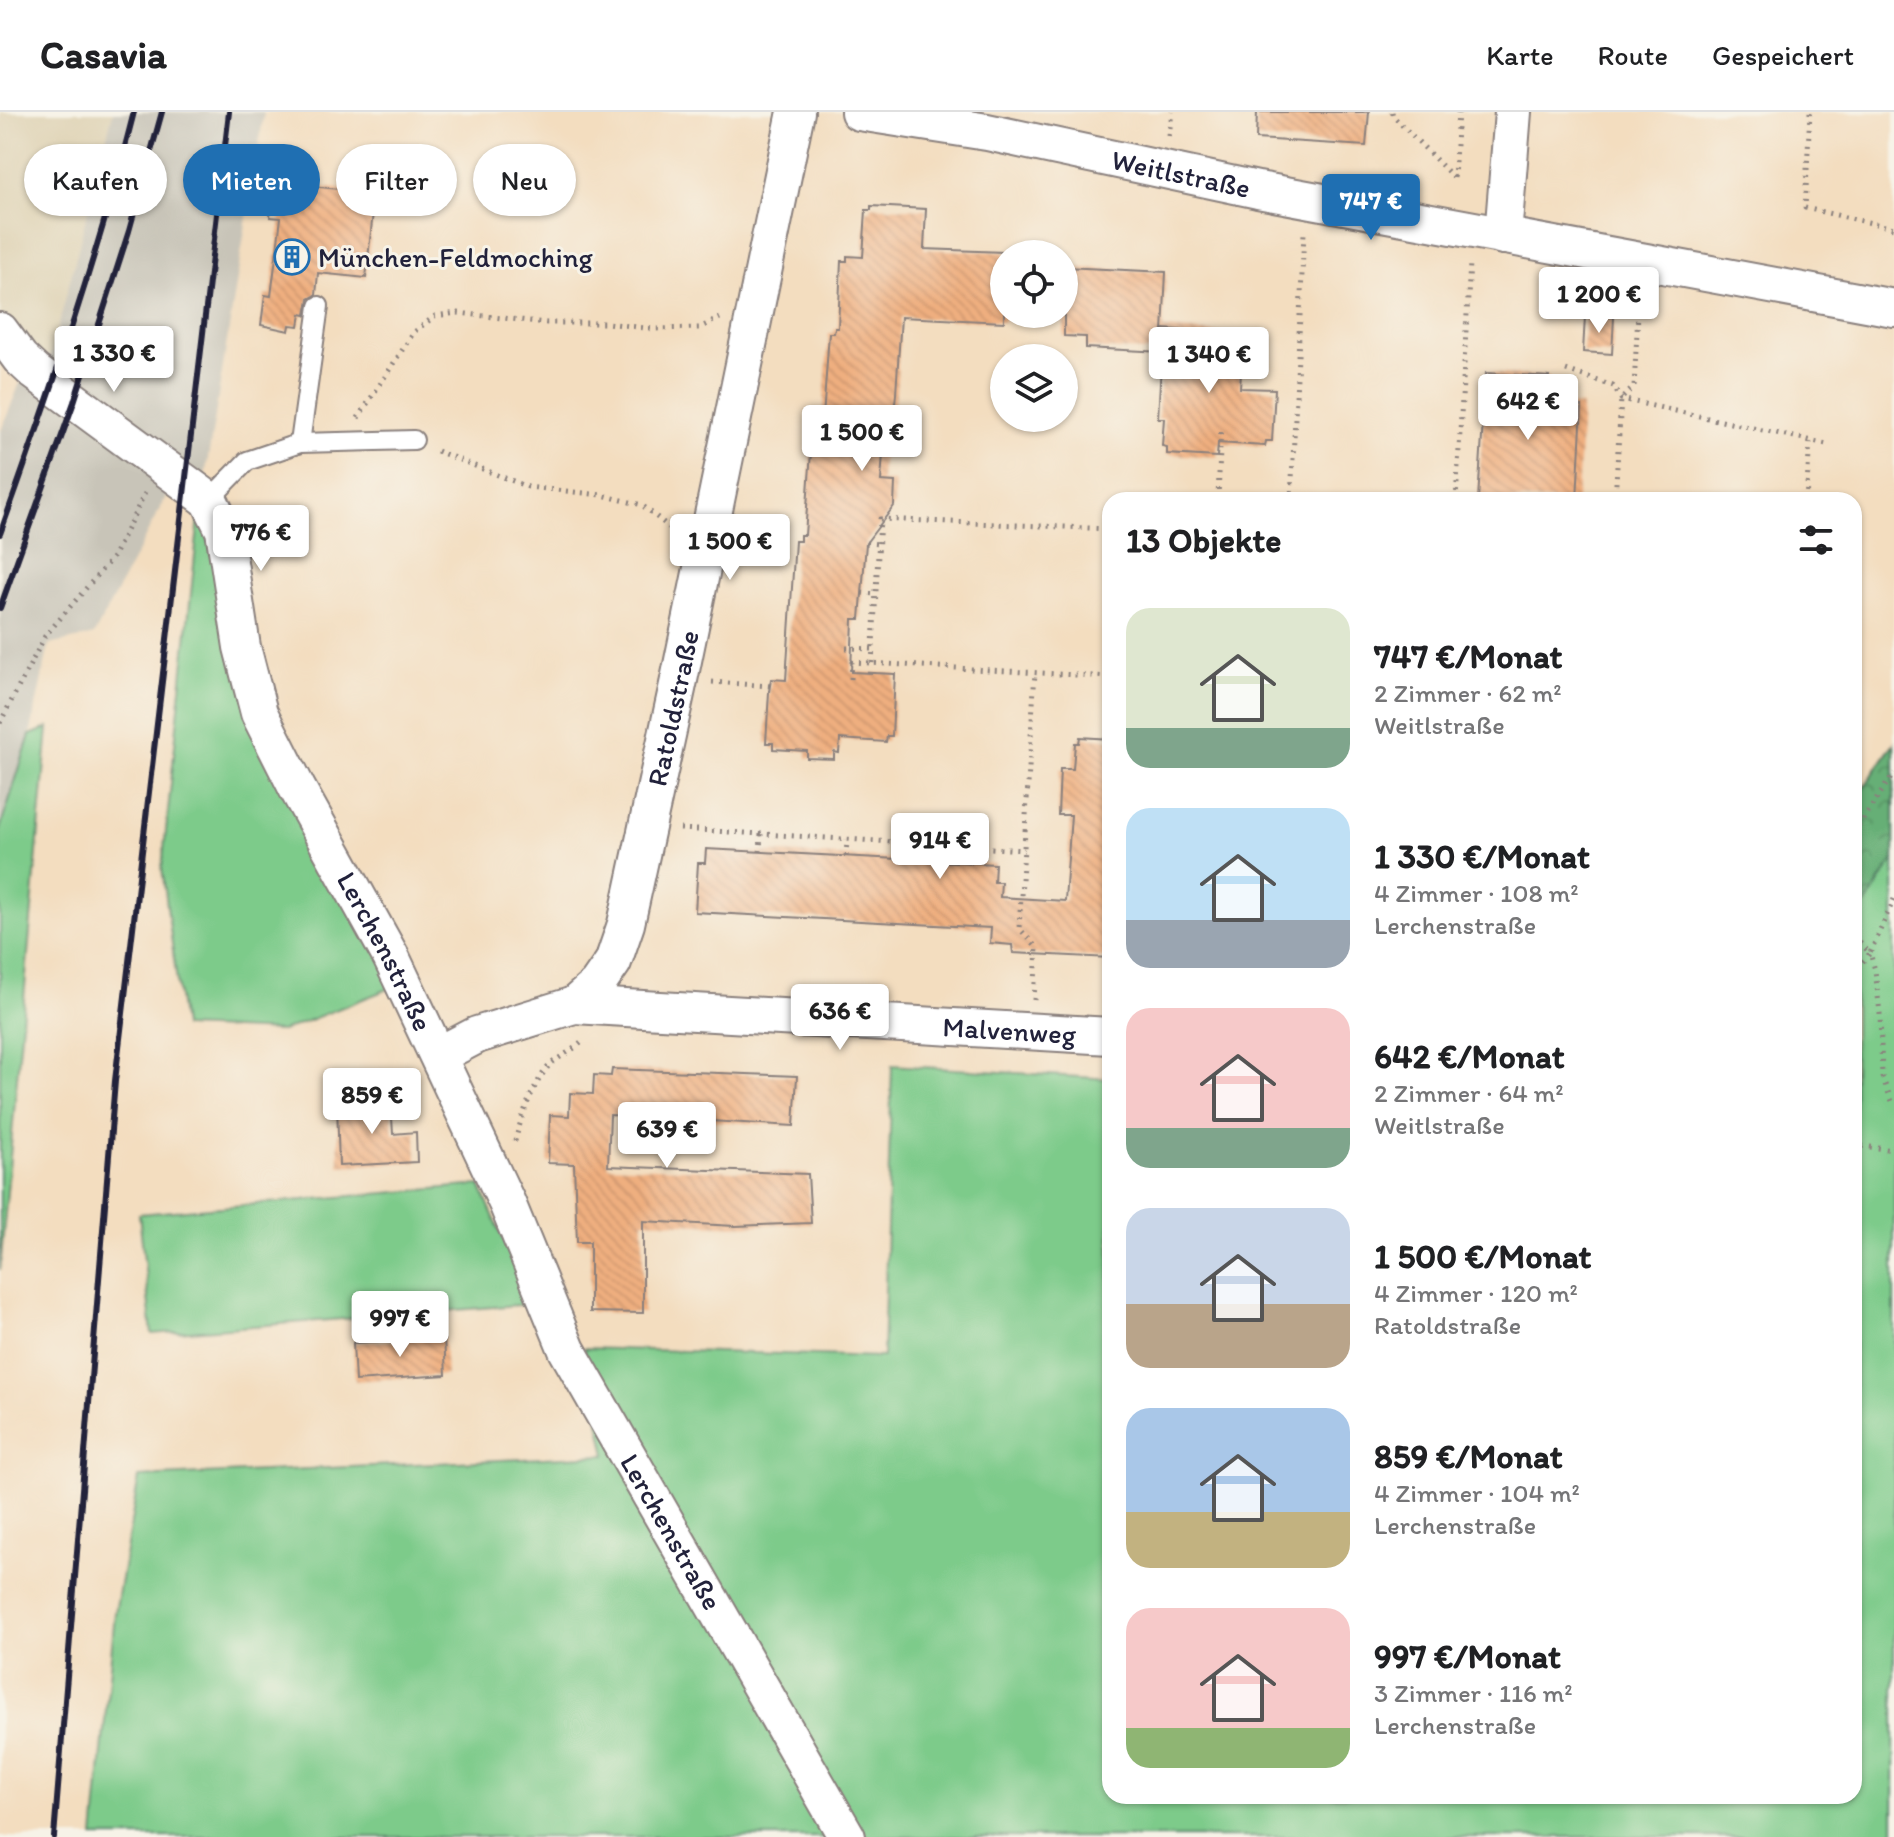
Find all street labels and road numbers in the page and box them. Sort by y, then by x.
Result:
street label: Weitlstraße [1109,142,1253,205]
street label: Ratoldstraße [639,627,706,789]
street label: Lerchenstraße [330,866,440,1036]
street label: Malvenweg [942,1009,1078,1051]
street label: Lerchenstraße [613,1448,730,1616]

